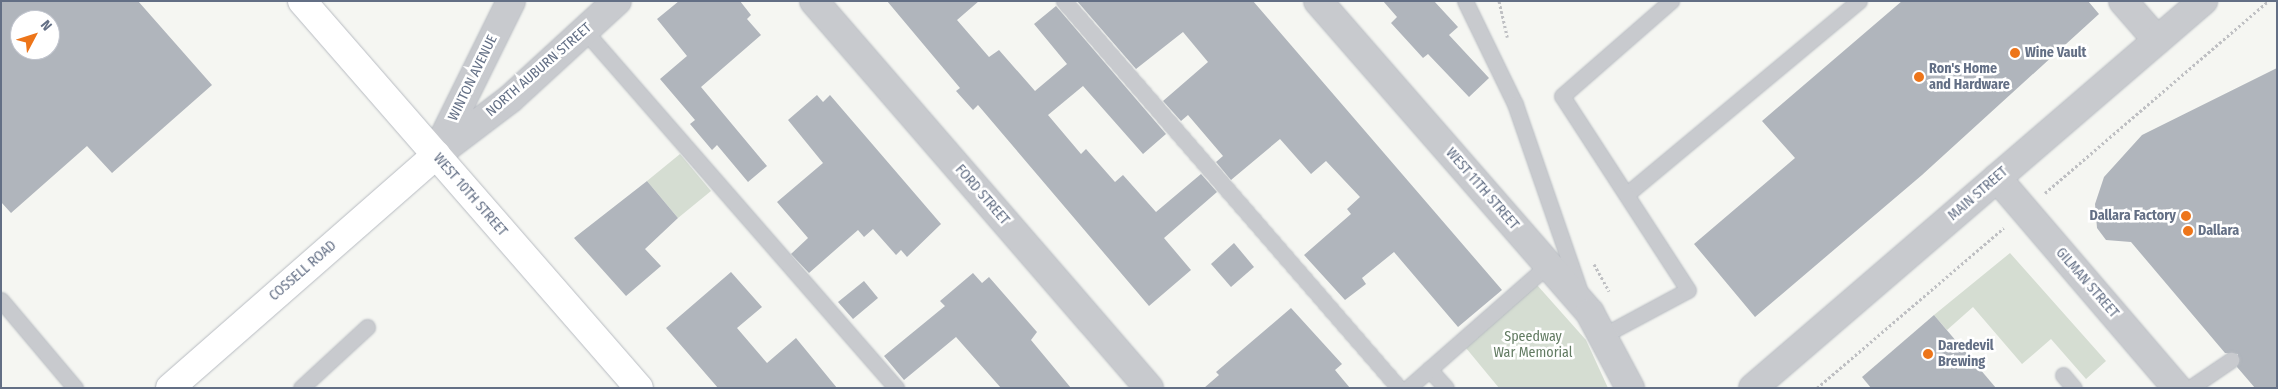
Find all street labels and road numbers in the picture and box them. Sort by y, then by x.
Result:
street label: NORTH AUBURN STREET [483,20,595,120]
street label: WINTON AVENUE [445,32,501,124]
street label: WEST 11TH STREET [1442,145,1522,233]
street label: WEST 10TH STREET [429,150,511,240]
street label: FORD STREET [951,162,1013,228]
street label: MAIN STREET [1945,164,2011,224]
street label: COSSELL ROAD [266,237,340,305]
street label: GILMAN STREET [2052,245,2122,321]

